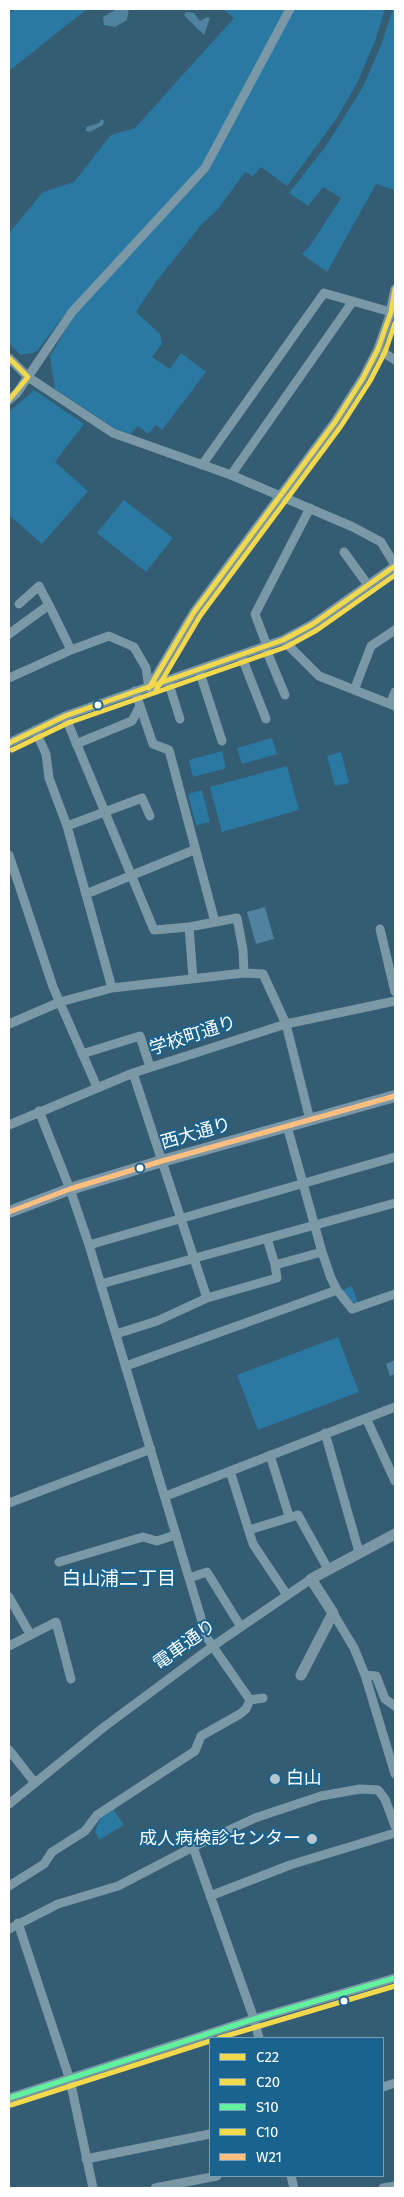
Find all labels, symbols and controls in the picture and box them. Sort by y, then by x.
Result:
unlabelled marker [93,700,103,710]
street label: 学校町通り [147,1012,239,1060]
street label: 西大通り [158,1114,234,1154]
unlabelled marker [135,1163,145,1173]
district label: 白山浦二丁目 [62,1569,176,1591]
street label: 電車通り [150,1615,220,1675]
place label: 白山 [286,1768,322,1790]
marker: 白山 [268,1772,282,1786]
place label: 成人病検診センター [139,1828,301,1850]
marker: 成人病検診センター [305,1832,319,1846]
unlabelled marker [339,1996,349,2006]
legend [209,2037,384,2177]
text: C22 [256,2048,279,2066]
text: C20 [256,2073,280,2091]
text: S10 [256,2098,279,2116]
text: C10 [256,2123,278,2141]
text: W21 [256,2148,282,2166]

